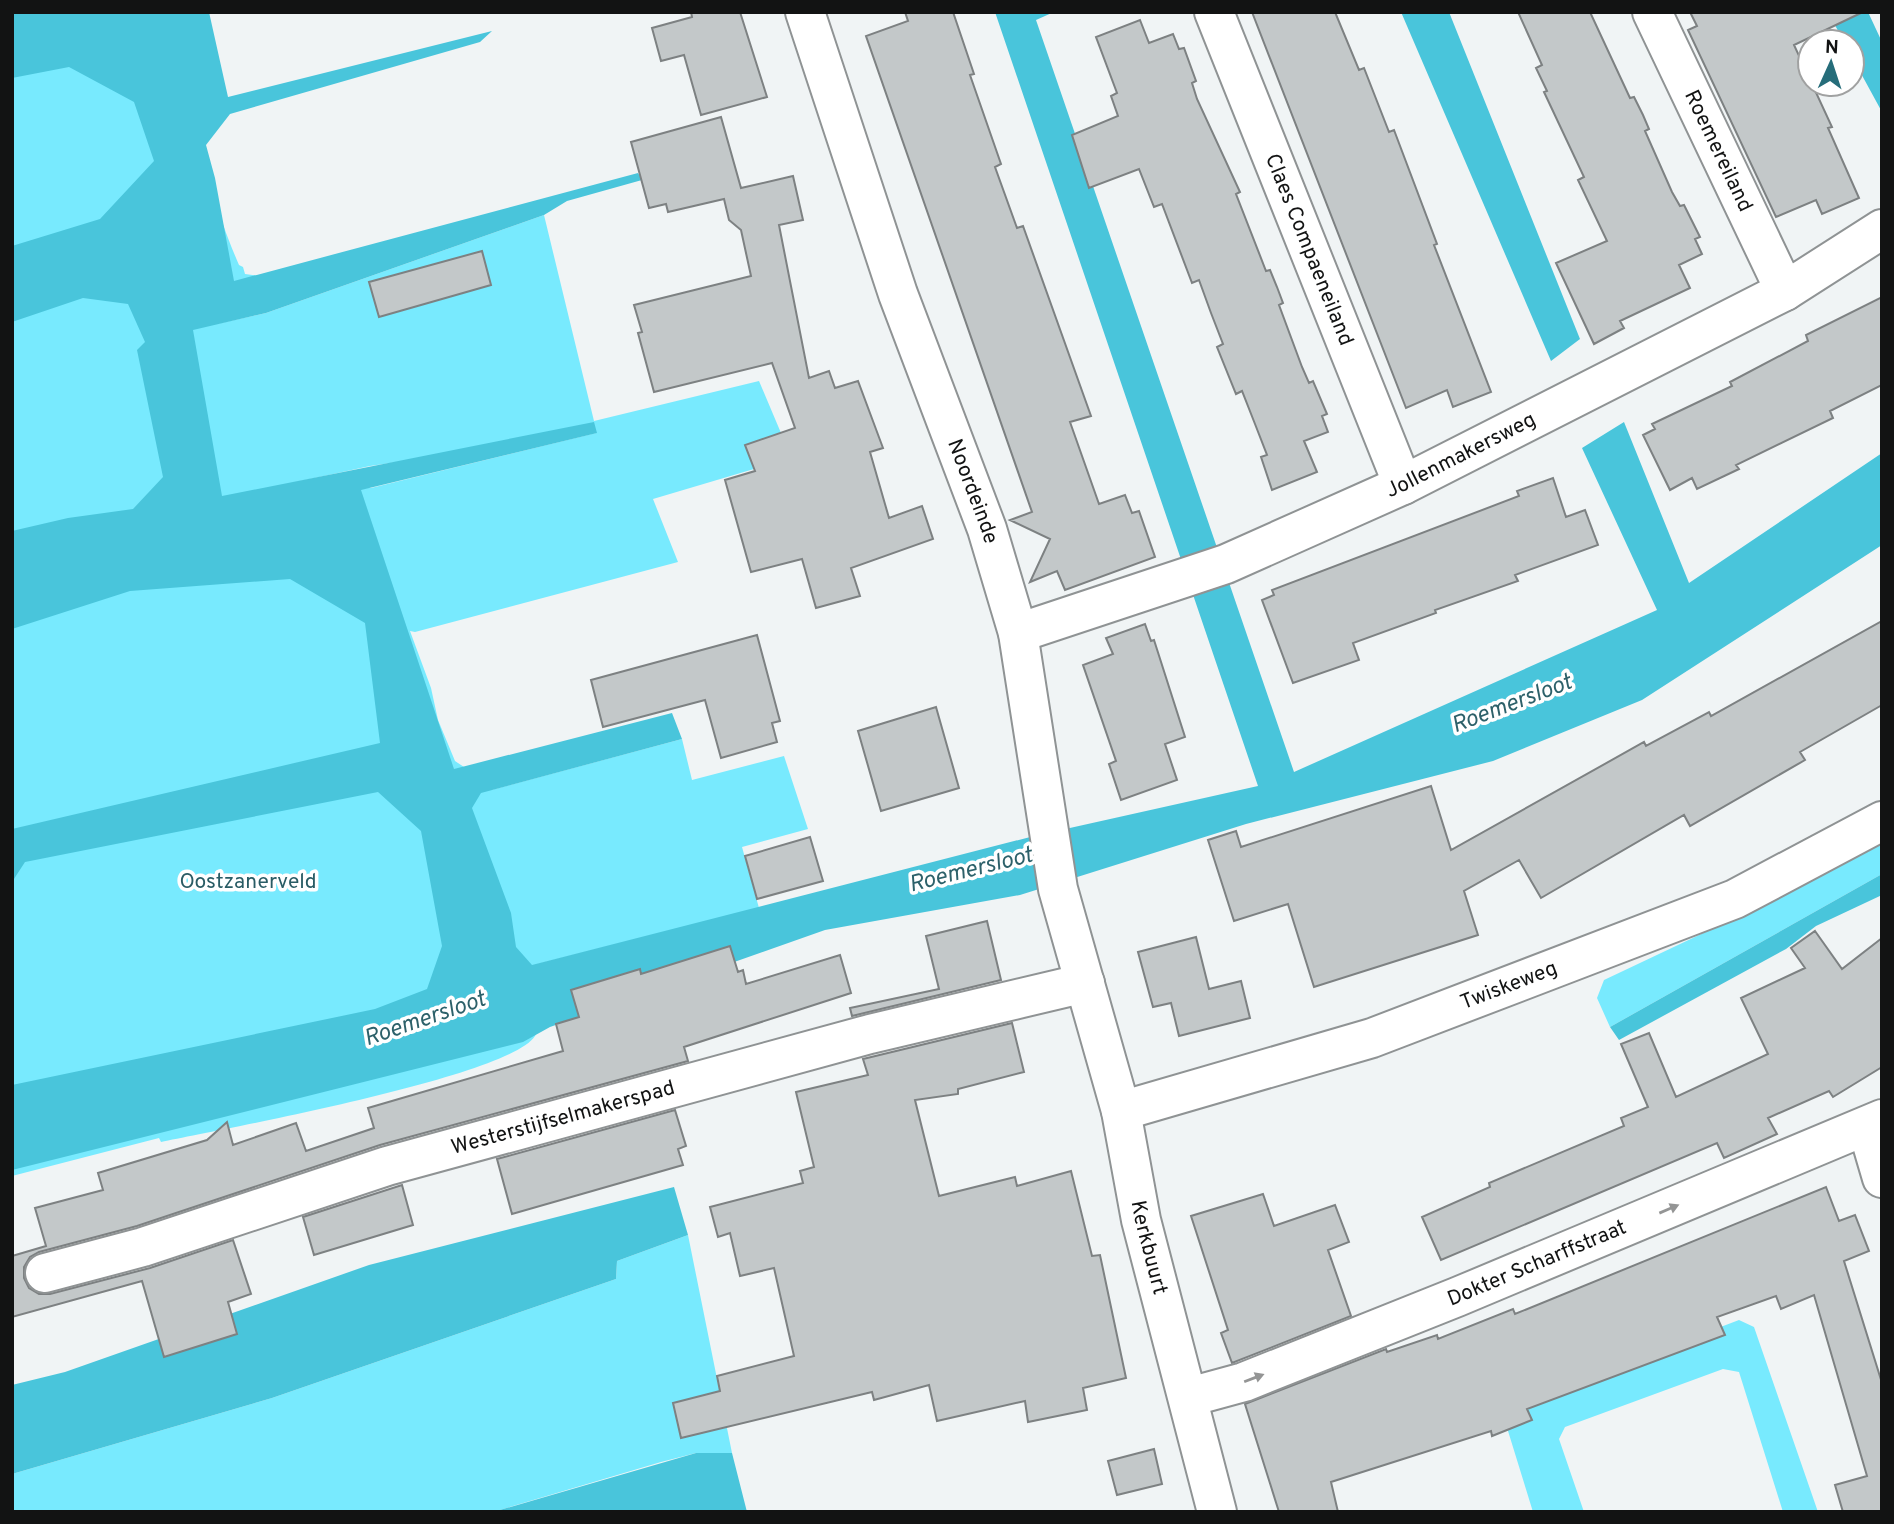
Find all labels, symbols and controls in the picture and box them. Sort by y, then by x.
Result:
north arrow [1796,28,1866,98]
text: N [1824,36,1839,60]
street label: Roemereiland [1678,86,1759,216]
street label: Claes Compaeneiland [1259,150,1359,350]
street label: Jollenmakersweg [1382,406,1541,504]
street label: Noordeinde [941,435,1004,547]
water label: Roemersloot [1448,668,1578,741]
water label: Roemersloot [906,841,1038,900]
park label: Oostzanerveld [179,869,317,896]
street label: Twiskeweg [1457,955,1561,1016]
water label: Roemersloot [360,985,491,1054]
street label: Westerstijfselmakerspad [448,1074,678,1161]
street label: Kerkbuurt [1124,1198,1173,1298]
one-way arrow [1659,1203,1680,1214]
street label: Dokter Scharffstraat [1443,1214,1631,1313]
one-way arrow [1244,1372,1265,1383]

